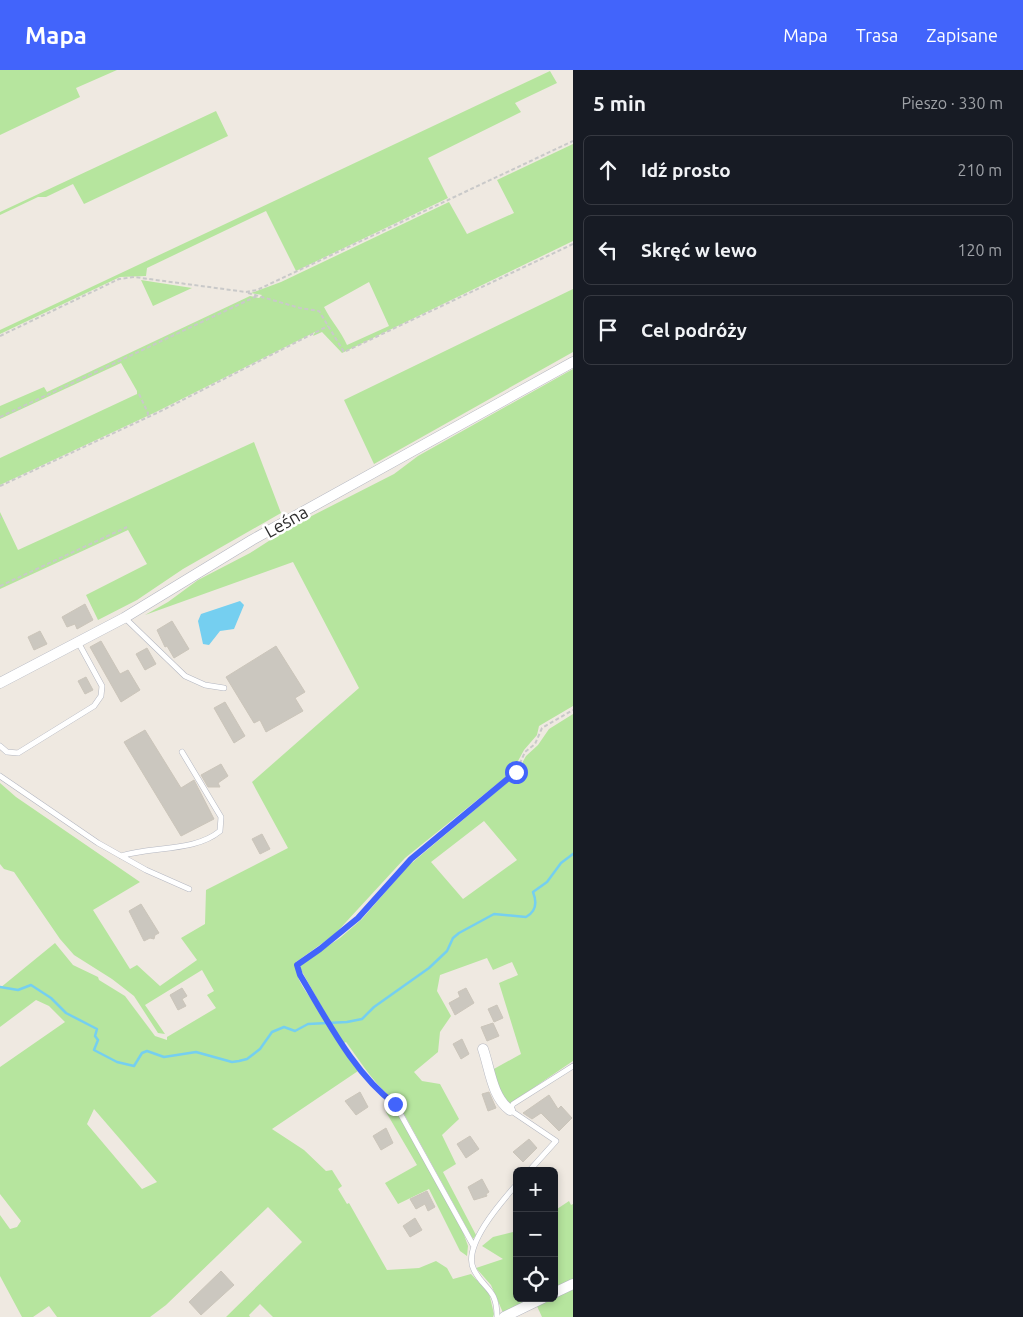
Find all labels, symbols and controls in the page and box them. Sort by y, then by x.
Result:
text: Mapa [25,22,87,49]
text: Mapa [783,25,828,45]
text: Trasa [856,25,898,45]
text: Zapisane [926,25,998,45]
text: 5 min [593,91,646,115]
text: Pieszo · 330 m [901,94,1003,112]
icon: ahead [594,156,622,184]
text: Idź prosto [641,159,731,181]
text: 210 m [957,161,1002,179]
icon: left [594,236,622,264]
text: Skręć w lewo [641,239,757,261]
text: 120 m [957,241,1002,259]
icon: arrive [594,316,622,344]
text: Cel podróży [641,319,747,341]
street label: Leśna [261,501,311,541]
route start [505,761,528,784]
route end [384,1093,407,1116]
map controls [513,1167,558,1302]
button: + [513,1167,558,1212]
button: − [513,1212,558,1257]
button: locate [513,1257,558,1302]

